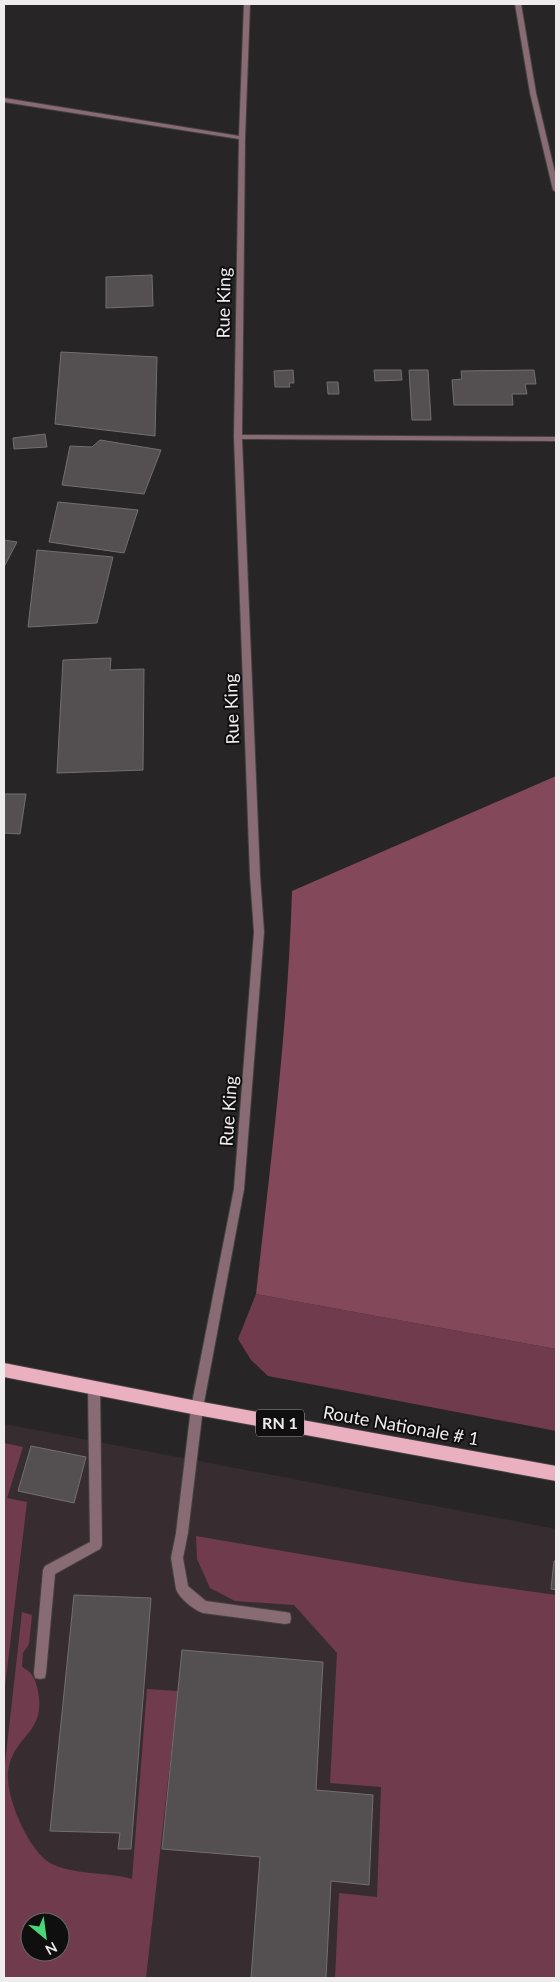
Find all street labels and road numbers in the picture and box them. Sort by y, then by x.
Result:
street label: Rue King [211,267,235,339]
street label: Rue King [219,673,243,745]
street label: Rue King [215,1075,241,1147]
street label: Route Nationale # 1 [322,1400,481,1450]
road number: RN 1 [256,1410,304,1436]

